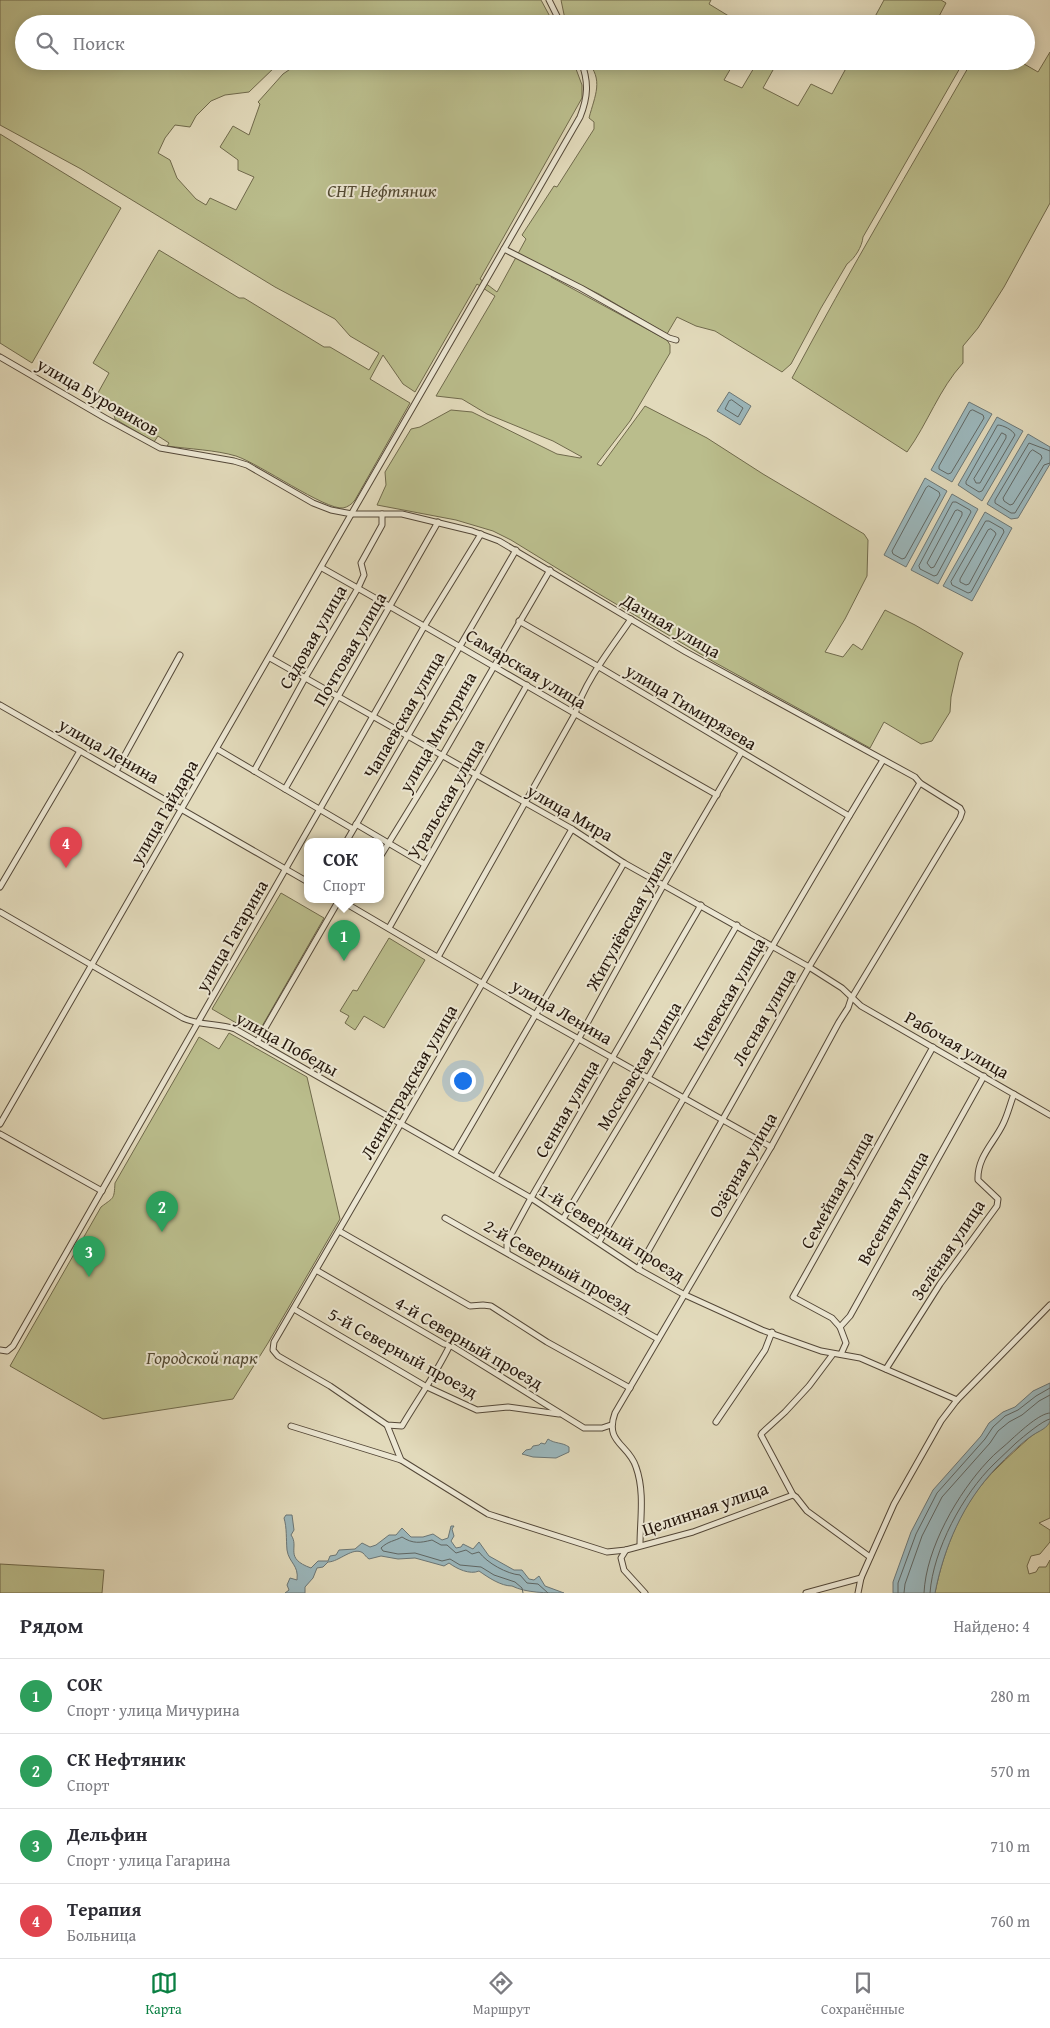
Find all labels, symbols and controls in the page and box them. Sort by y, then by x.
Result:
search box [15,15,1035,70]
icon: search [33,29,61,57]
text: Поиск [73,29,125,57]
park label: СНТ Нефтяник [327,177,437,204]
street label: улица Буровиков [31,350,165,443]
street label: Садовая улица [272,579,354,694]
street label: Дачная улица [616,586,726,665]
street label: Почтовая улица [306,587,393,711]
street label: Самарская улица [461,622,592,716]
street label: Чапаевская улица [356,646,451,783]
street label: улица Тимирязева [619,656,763,757]
street label: улица Мичурина [391,666,483,798]
street label: улица Ленина [53,710,165,791]
street label: Уральская улица [400,733,491,864]
street label: улица Гайдара [122,754,205,870]
street label: улица Мира [521,776,619,848]
pin: 4 [50,827,82,868]
popup [304,838,384,903]
street label: Жигулёвская улица [578,844,679,996]
text: СОК [323,845,358,873]
text: Спорт [323,873,365,897]
street label: улица Гагарина [188,874,275,998]
pin: 1 [328,920,360,961]
street label: Киевская улица [685,932,772,1055]
street label: Лесная улица [725,963,803,1071]
street label: улица Ленина [506,971,618,1052]
street label: Московская улица [589,996,688,1135]
street label: Ленинградская улица [353,999,464,1164]
street label: улица Победы [230,1004,344,1083]
street label: Рабочая улица [900,1004,1015,1086]
street label: Сенная улица [528,1054,606,1163]
your location [450,1068,476,1094]
street label: Озёрная улица [701,1107,784,1222]
street label: Семейная улица [793,1126,880,1254]
street label: Весенняя улица [850,1145,935,1270]
street label: 1-й Северный проезд [534,1177,691,1289]
pin: 2 [146,1191,178,1232]
street label: Зелёная улица [904,1193,992,1306]
street label: 2-й Северный проезд [479,1212,638,1319]
pin: 3 [73,1236,105,1277]
street label: 4-й Северный проезд [390,1289,549,1396]
street label: 5-й Северный проезд [323,1300,483,1405]
park label: Городской парк [145,1344,258,1371]
street label: Целинная улица [638,1474,772,1543]
text: Рядом [20,1610,83,1641]
text: Найдено: 4 [953,1614,1030,1638]
text: СОК [67,1670,102,1698]
text: 1 [32,1684,40,1708]
text: 280 m [990,1684,1030,1708]
text: Спорт · улица Мичурина [67,1698,240,1722]
text: СК Нефтяник [67,1745,185,1773]
text: 2 [32,1759,40,1783]
text: 570 m [990,1759,1030,1783]
text: Спорт [67,1773,109,1797]
text: Дельфин [67,1820,147,1848]
text: 3 [32,1834,40,1858]
text: 710 m [990,1834,1030,1858]
text: Спорт · улица Гагарина [67,1848,230,1872]
text: Терапия [67,1895,141,1923]
text: 4 [32,1909,40,1933]
text: 760 m [990,1909,1030,1933]
text: Больница [67,1923,136,1947]
tab: Карта [146,1969,182,2019]
tab: Маршрут [473,1969,530,2019]
tab: Сохранённые [821,1969,904,2019]

